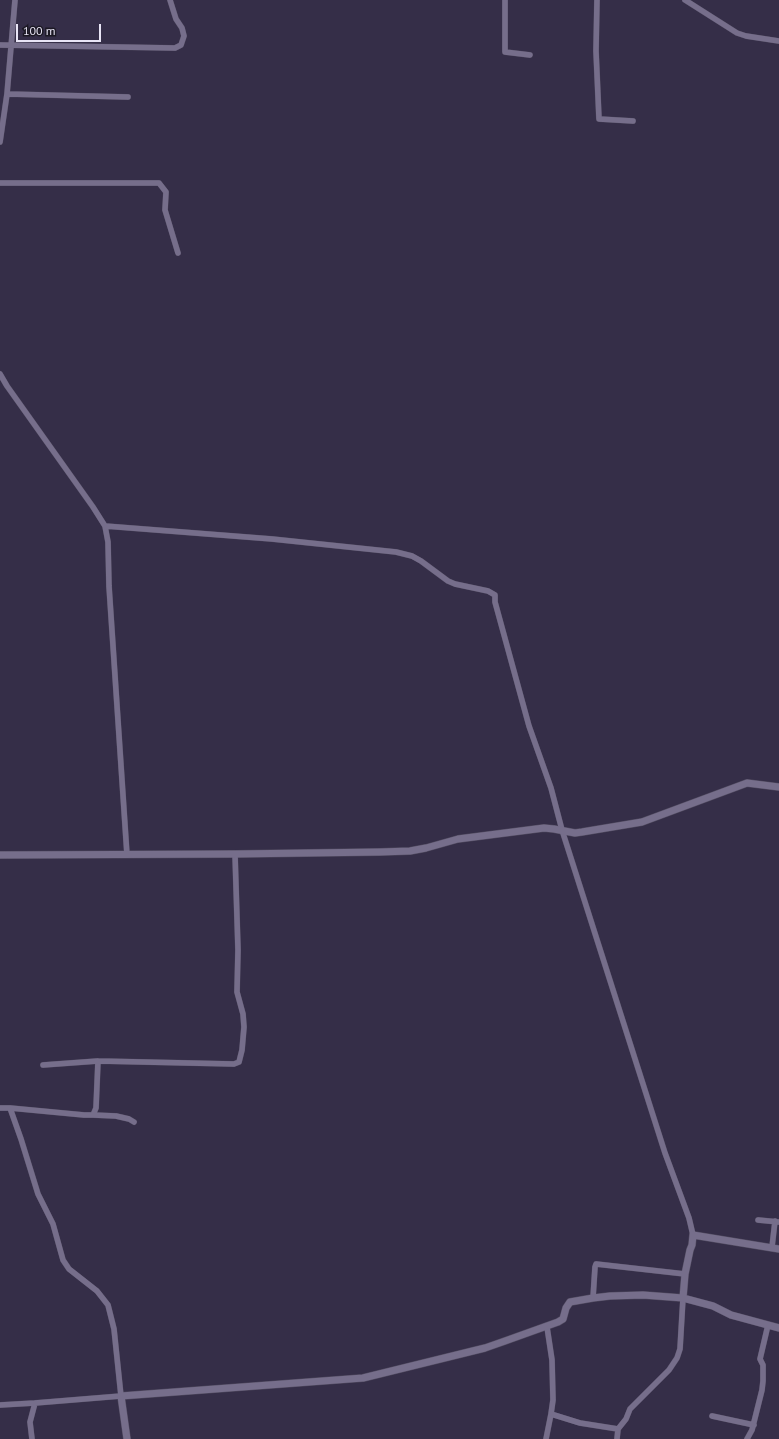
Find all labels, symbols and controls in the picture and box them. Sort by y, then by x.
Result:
scale bar [18,16,103,42]
text: 100 m [23,23,56,38]

